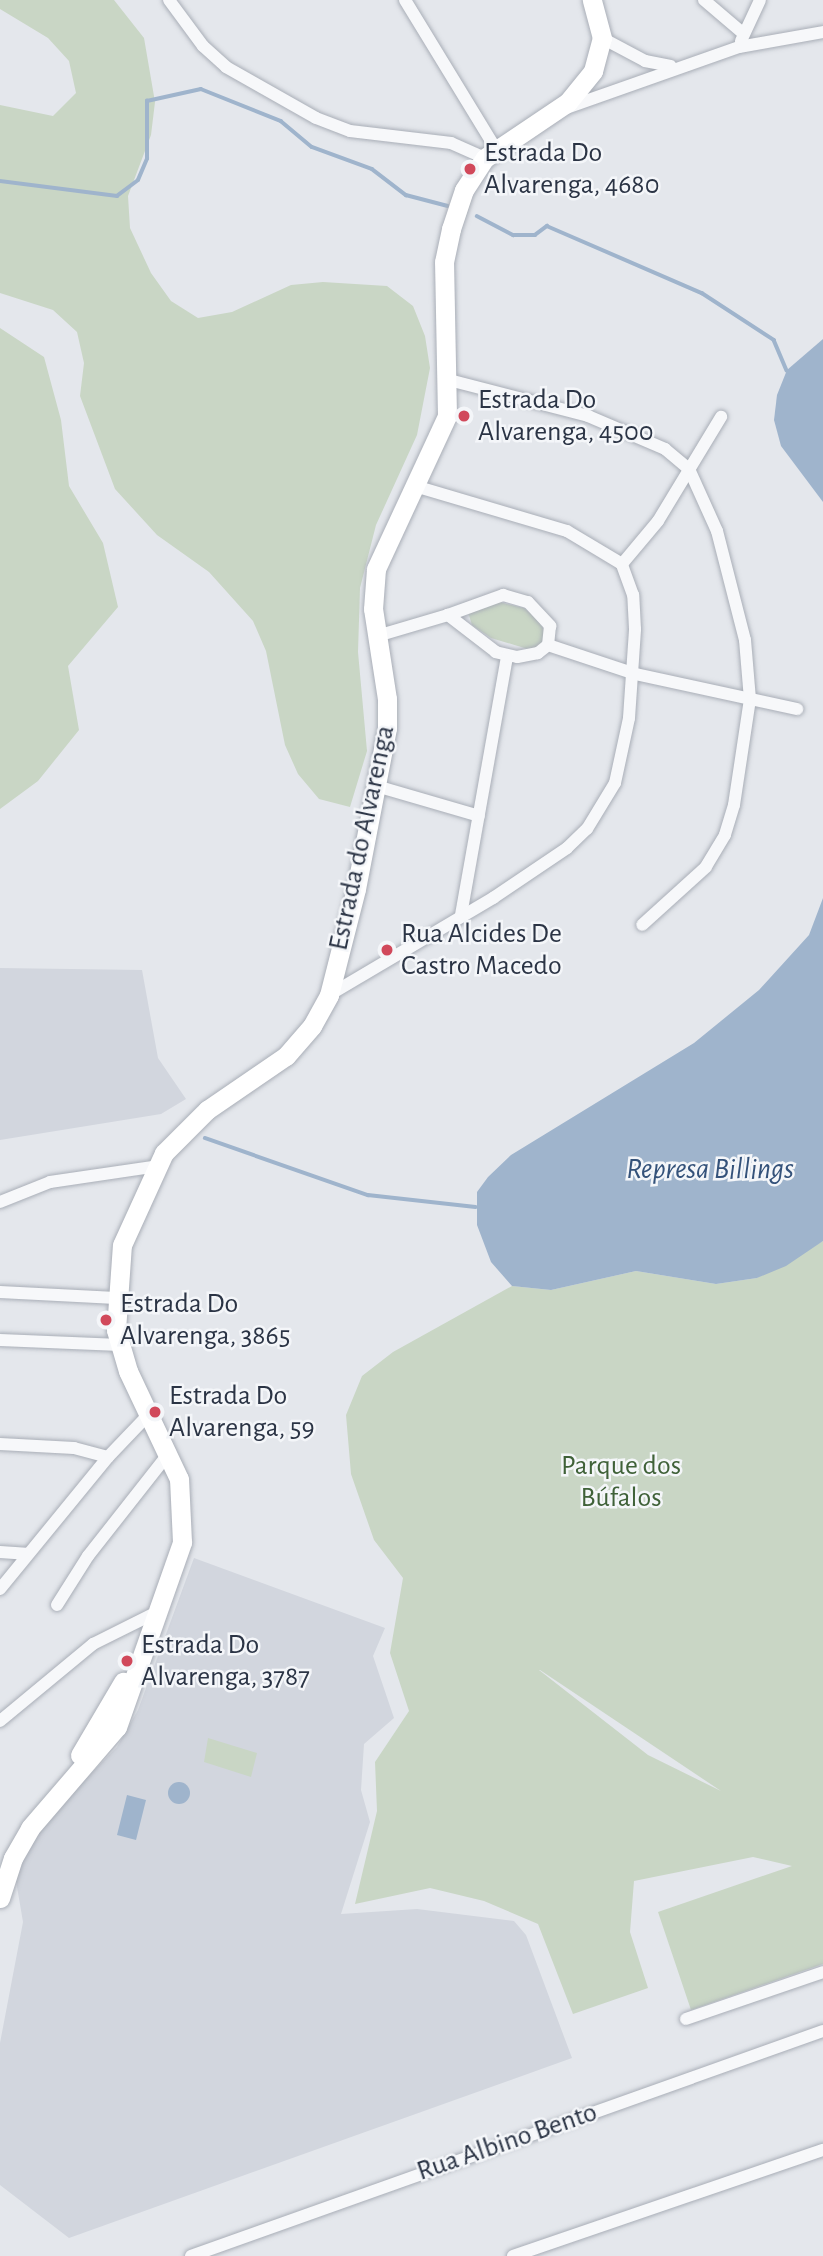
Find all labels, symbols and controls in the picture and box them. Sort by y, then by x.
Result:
place label: Estrada Do Alvarenga, 4680 [484,136,659,202]
marker: Estrada Do Alvarenga, 4680 [462,161,478,177]
place label: Estrada Do Alvarenga, 4500 [478,383,653,449]
marker: Estrada Do Alvarenga, 4500 [456,408,472,424]
street label: Estrada do Alvarenga [322,722,402,954]
place label: Rua Alcides De Castro Macedo [401,917,562,983]
marker: Rua Alcides De Castro Macedo [379,942,395,958]
water label: Represa Billings [626,1151,794,1187]
place label: Estrada Do Alvarenga, 3865 [120,1287,290,1353]
marker: Estrada Do Alvarenga, 3865 [98,1312,114,1328]
place label: Estrada Do Alvarenga, 59 [169,1379,315,1445]
marker: Estrada Do Alvarenga, 59 [147,1404,163,1420]
park label: Parque dos Búfalos [561,1449,681,1515]
place label: Estrada Do Alvarenga, 3787 [141,1628,310,1694]
marker: Estrada Do Alvarenga, 3787 [119,1653,135,1669]
street label: Rua Albino Bento [413,2095,601,2189]

